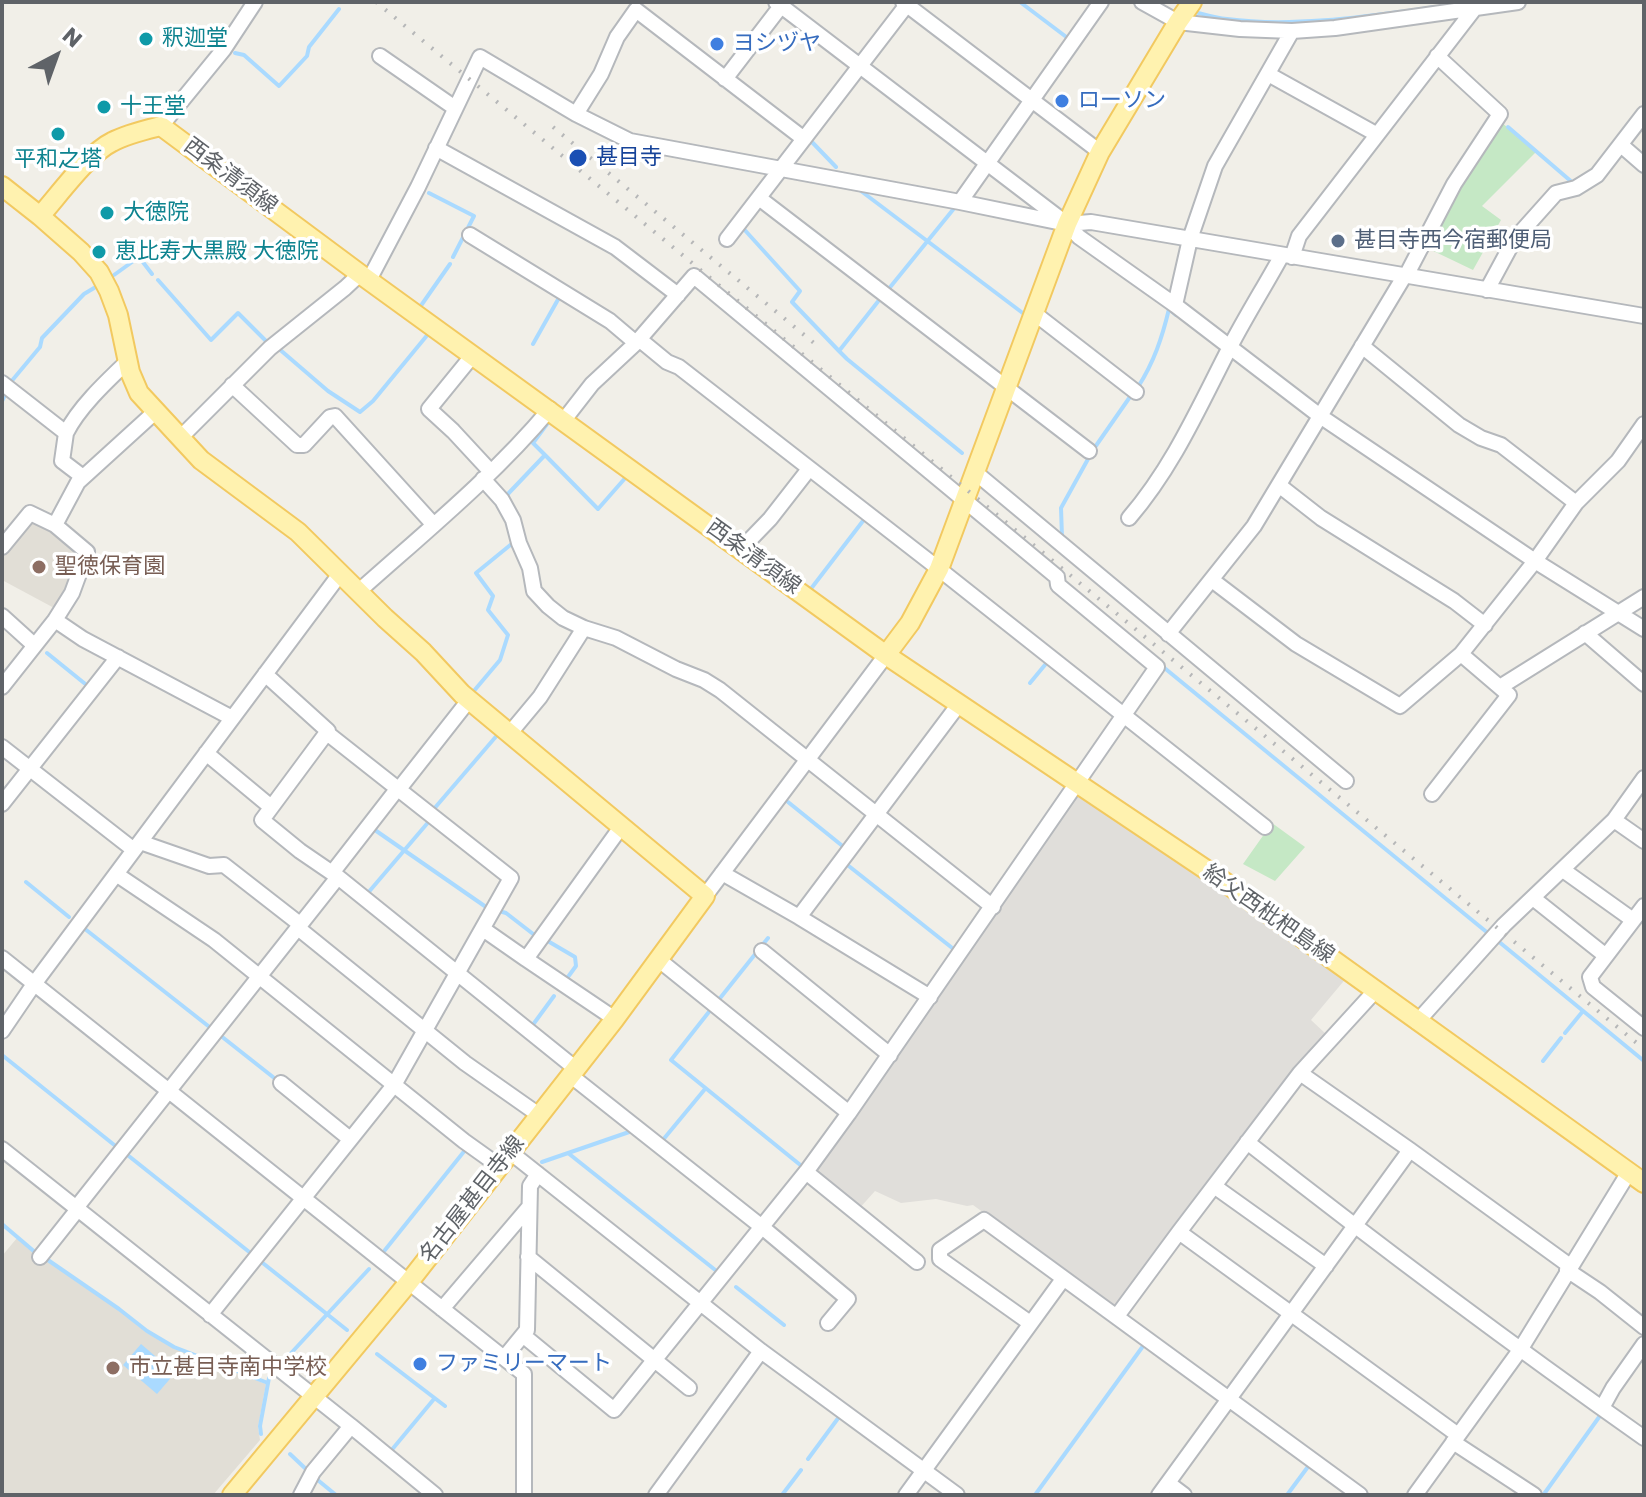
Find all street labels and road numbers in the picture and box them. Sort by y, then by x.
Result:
street label: 西条清須線 [178,133,282,221]
street label: 西条清須線 [701,515,805,601]
street label: 給父西枇杷島線 [1197,860,1339,970]
street label: 名古屋甚目寺線 [415,1131,531,1269]

